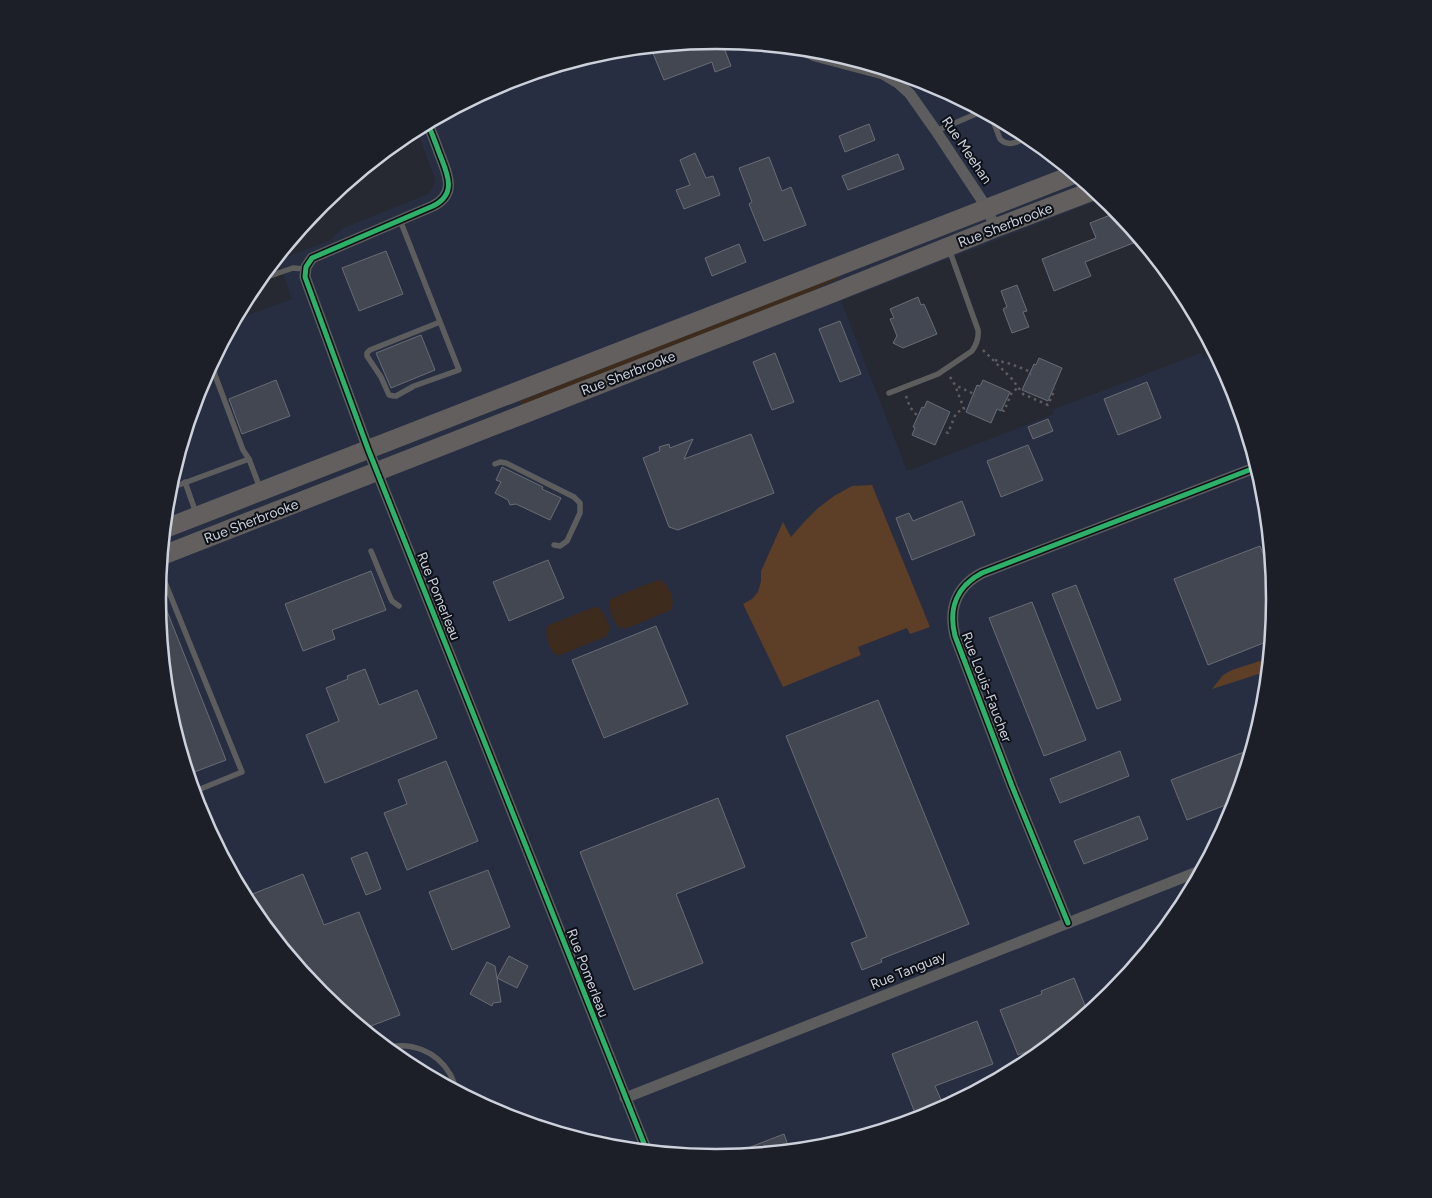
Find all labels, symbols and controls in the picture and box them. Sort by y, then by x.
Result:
street label: Rue Meehan [938,113,995,187]
street label: Rue Sherbrooke [955,200,1055,251]
street label: Rue Sherbrooke [578,348,678,399]
street label: Rue Sherbrooke [201,496,301,547]
street label: Rue Pomerleau [413,550,464,643]
street label: Rue Louis-Faucher [958,630,1015,745]
street label: Rue Pomerleau [563,926,612,1020]
street label: Rue Tanguay [868,947,949,993]

